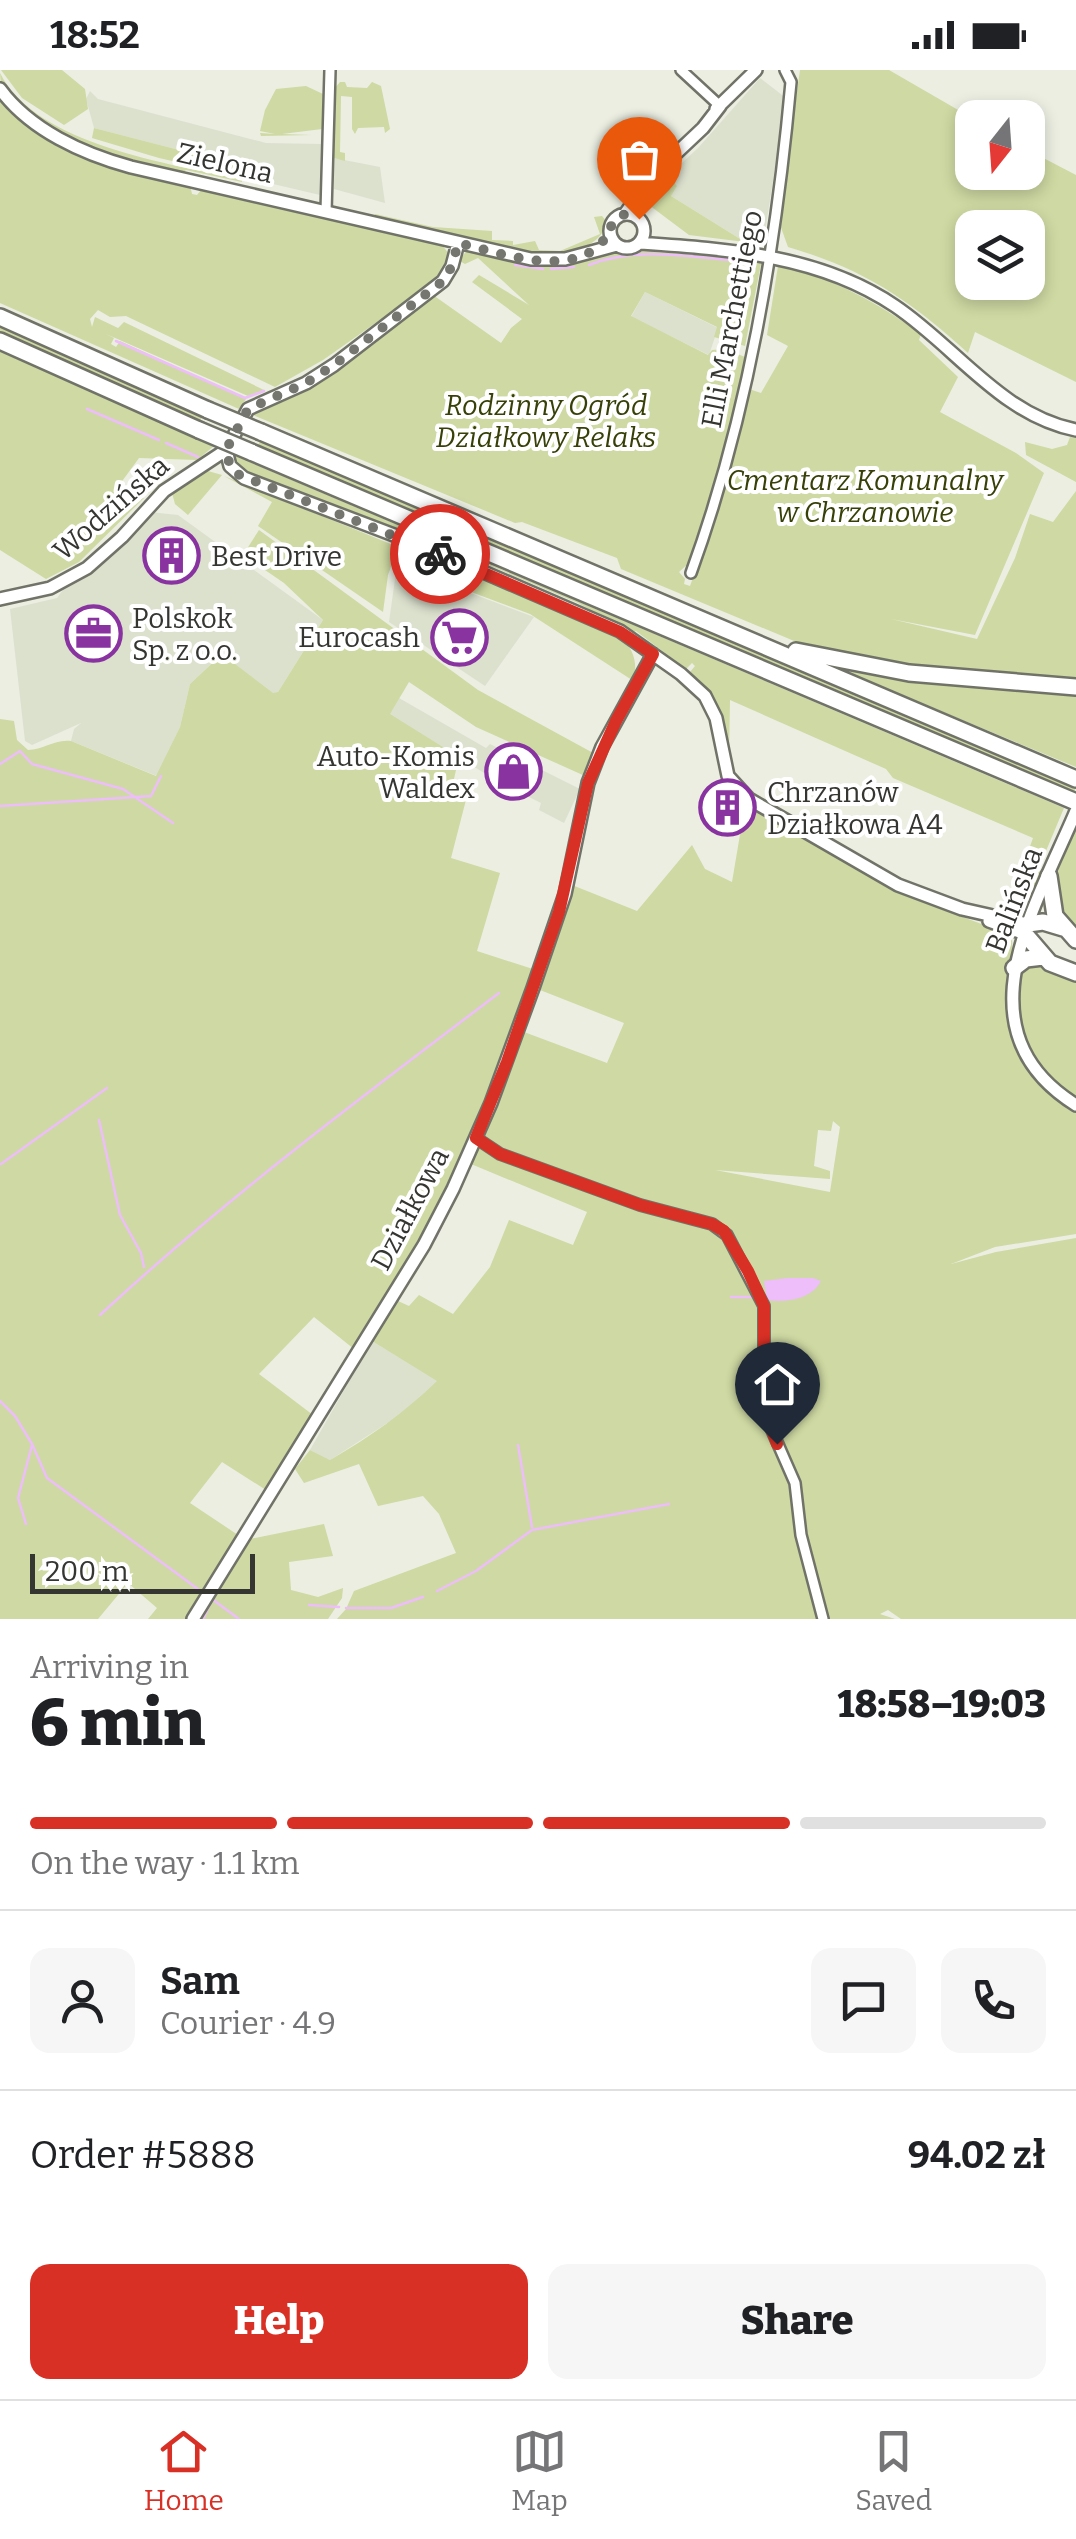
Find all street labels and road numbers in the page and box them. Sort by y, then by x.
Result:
street label: Zielona [174,136,276,190]
street label: Elli Marchettiego [695,207,769,431]
street label: Wodzińska [46,449,176,567]
street label: Balińska [979,842,1049,958]
street label: Działkowa [364,1142,456,1276]

